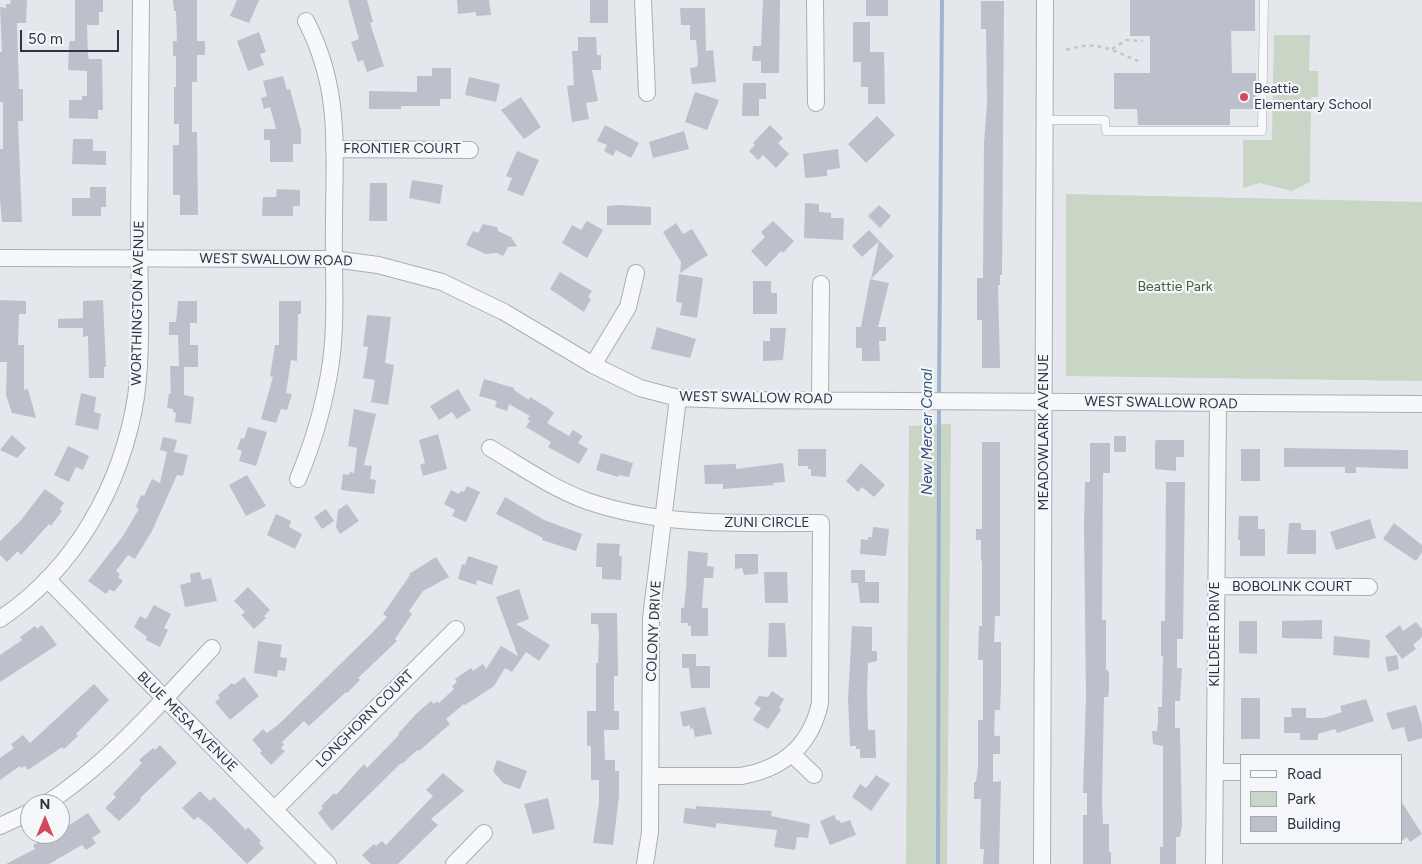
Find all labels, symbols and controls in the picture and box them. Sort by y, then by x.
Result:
scale bar [22,20,121,52]
text: 50 m [28,30,63,48]
place label: Beattie Elementary School [1254,81,1372,114]
marker: Beattie Elementary School [1238,91,1250,103]
street label: FRONTIER COURT [343,141,461,157]
street label: WORTHINGTON AVENUE [128,220,148,386]
street label: WEST SWALLOW ROAD [199,250,353,270]
park label: Beattie Park [1138,279,1212,295]
street label: MEADOWLARK AVENUE [1036,354,1052,510]
water label: New Mercer Canal [919,369,937,495]
street label: WEST SWALLOW ROAD [679,388,833,408]
street label: WEST SWALLOW ROAD [1084,393,1238,413]
street label: ZUNI CIRCLE [724,515,810,531]
street label: BOBOLINK COURT [1232,579,1352,595]
street label: COLONY DRIVE [643,580,665,682]
street label: KILLDEER DRIVE [1207,581,1223,687]
street label: LONGHORN COURT [313,667,417,771]
street label: BLUE MESA AVENUE [133,668,241,776]
legend [1240,754,1402,844]
text: Road [1287,765,1322,783]
text: Park [1287,790,1316,808]
north arrow [20,794,70,844]
text: N [40,796,50,813]
text: Building [1287,815,1341,833]

